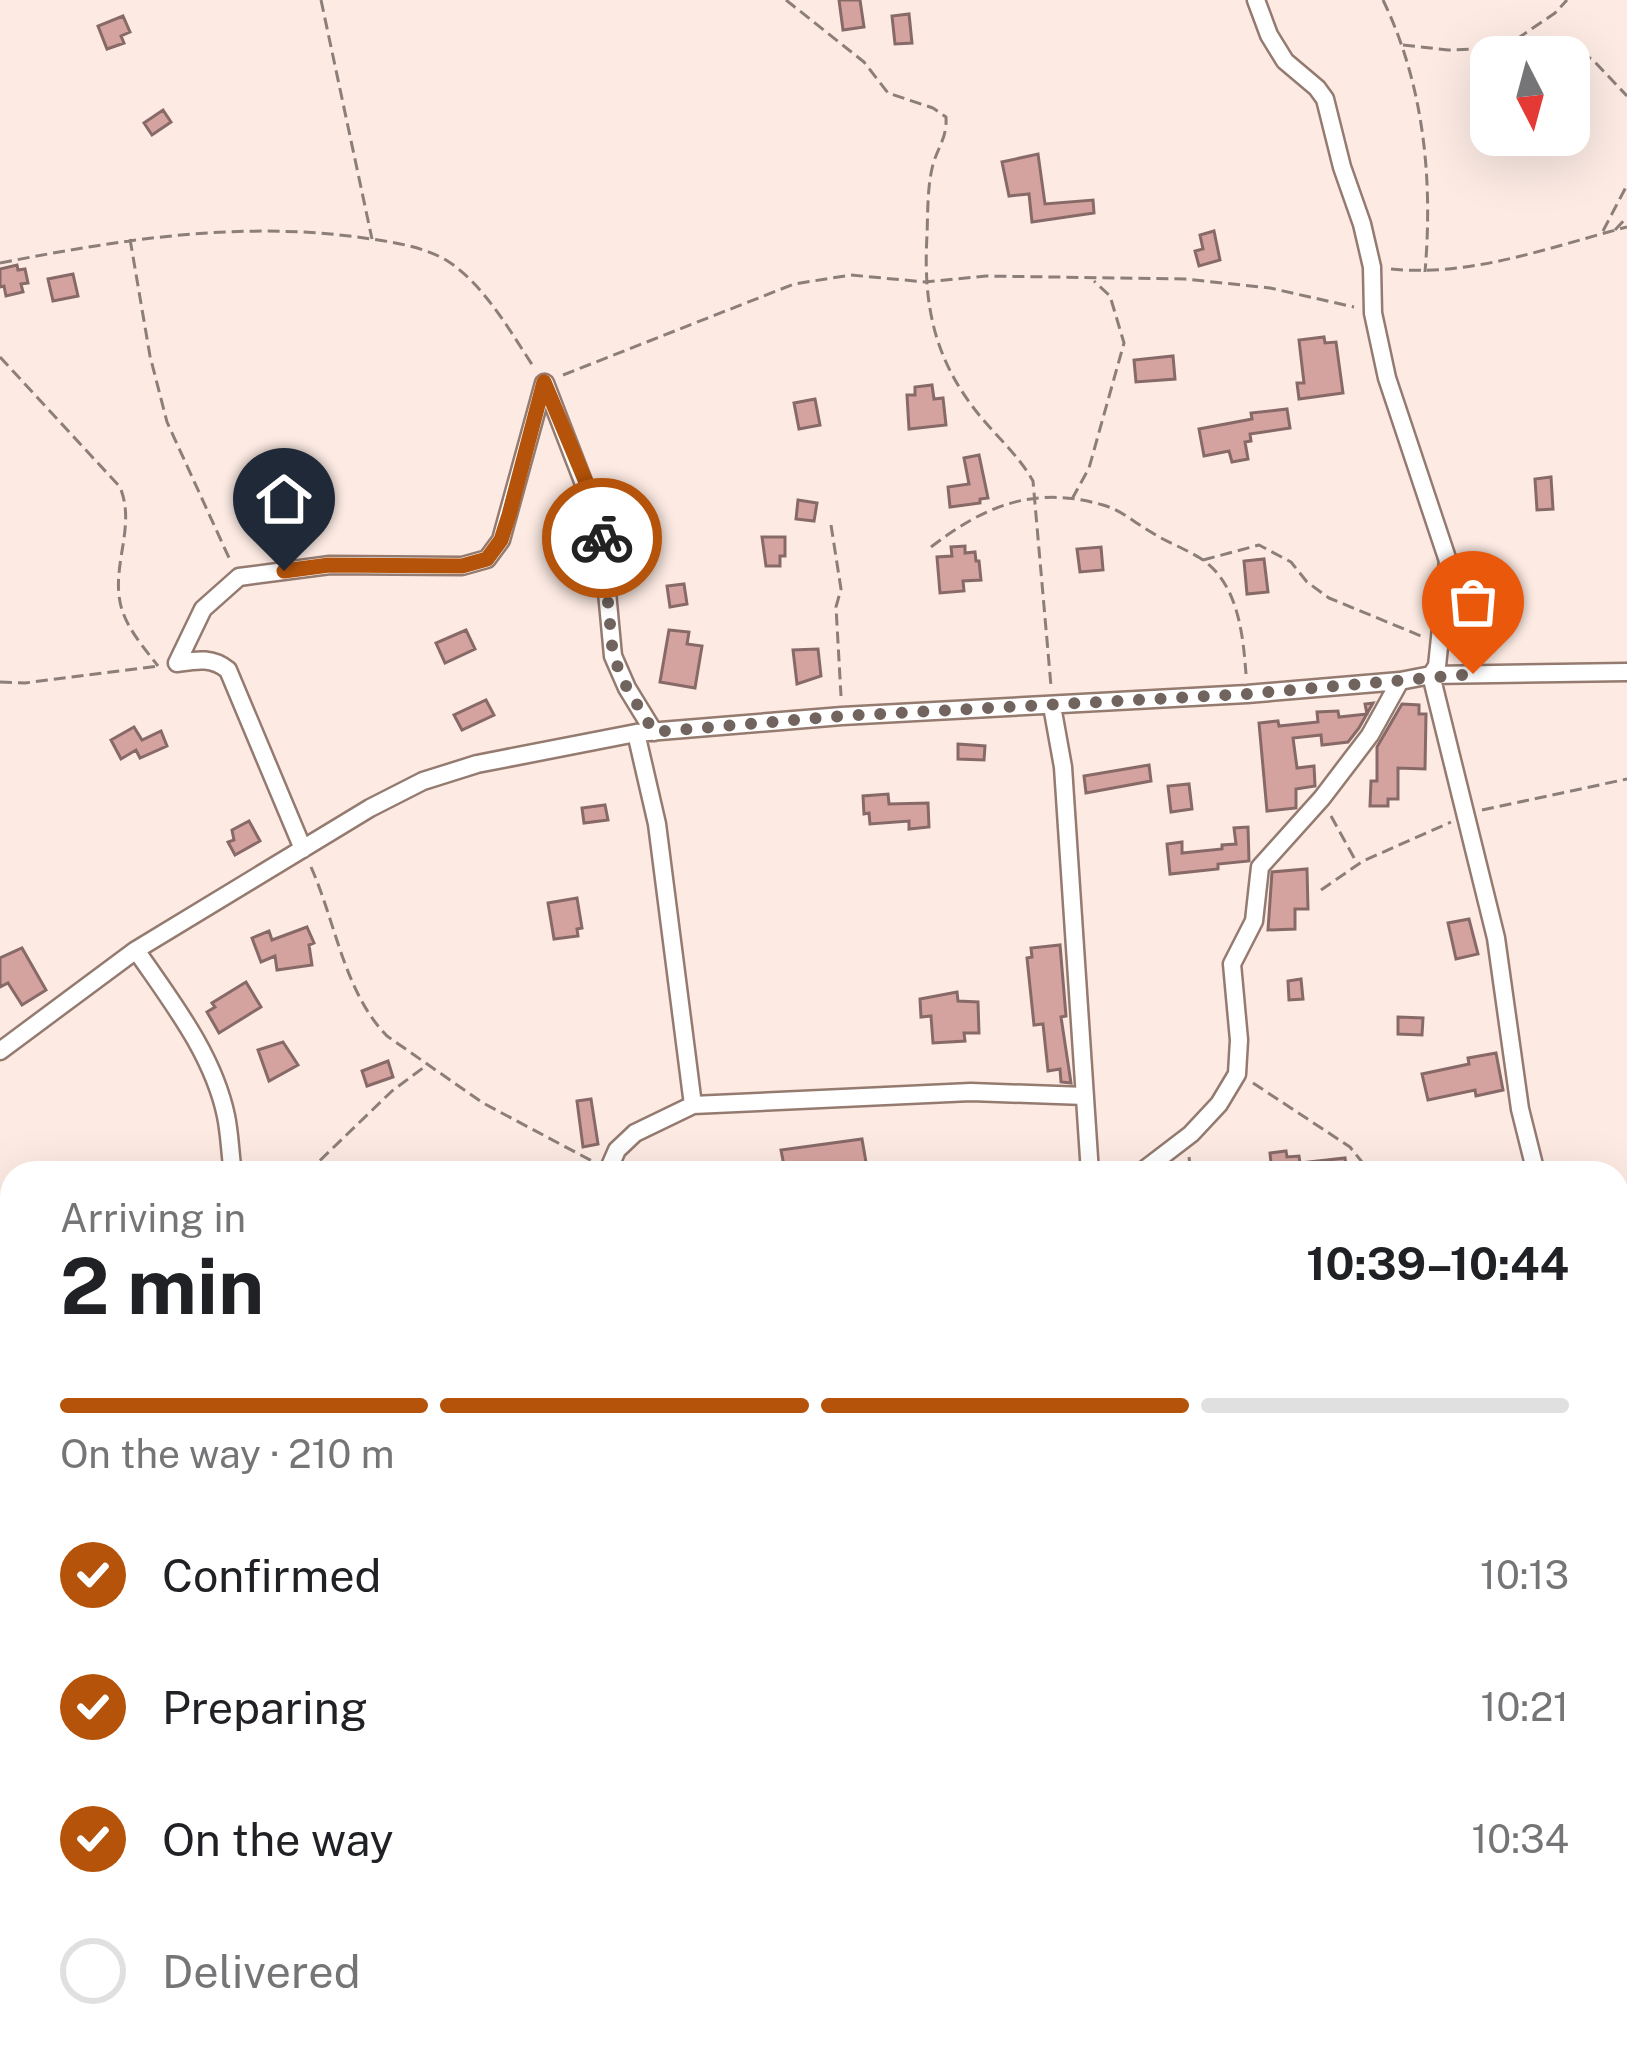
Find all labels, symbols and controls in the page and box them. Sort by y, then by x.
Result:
north arrow [1470,36,1590,156]
map controls [1470,36,1590,156]
pin [233,448,335,571]
icon: home [251,466,317,532]
courier [542,478,662,598]
icon: bike [569,505,635,571]
pin [1422,551,1524,674]
icon: bag [1440,569,1506,635]
text: Arriving in [60,1195,246,1241]
text: 10:39–10:44 [1306,1237,1569,1290]
text: 2 min [60,1240,264,1332]
text: On the way · 210 m [60,1431,395,1477]
icon: check [60,1542,126,1608]
text: Confirmed [162,1549,381,1602]
text: 10:13 [1480,1552,1569,1598]
icon: check [60,1674,126,1740]
text: Preparing [162,1681,368,1734]
text: 10:21 [1481,1684,1569,1730]
icon: check [60,1806,126,1872]
text: On the way [162,1813,394,1866]
text: 10:34 [1471,1816,1569,1862]
text: Delivered [162,1945,361,1998]

